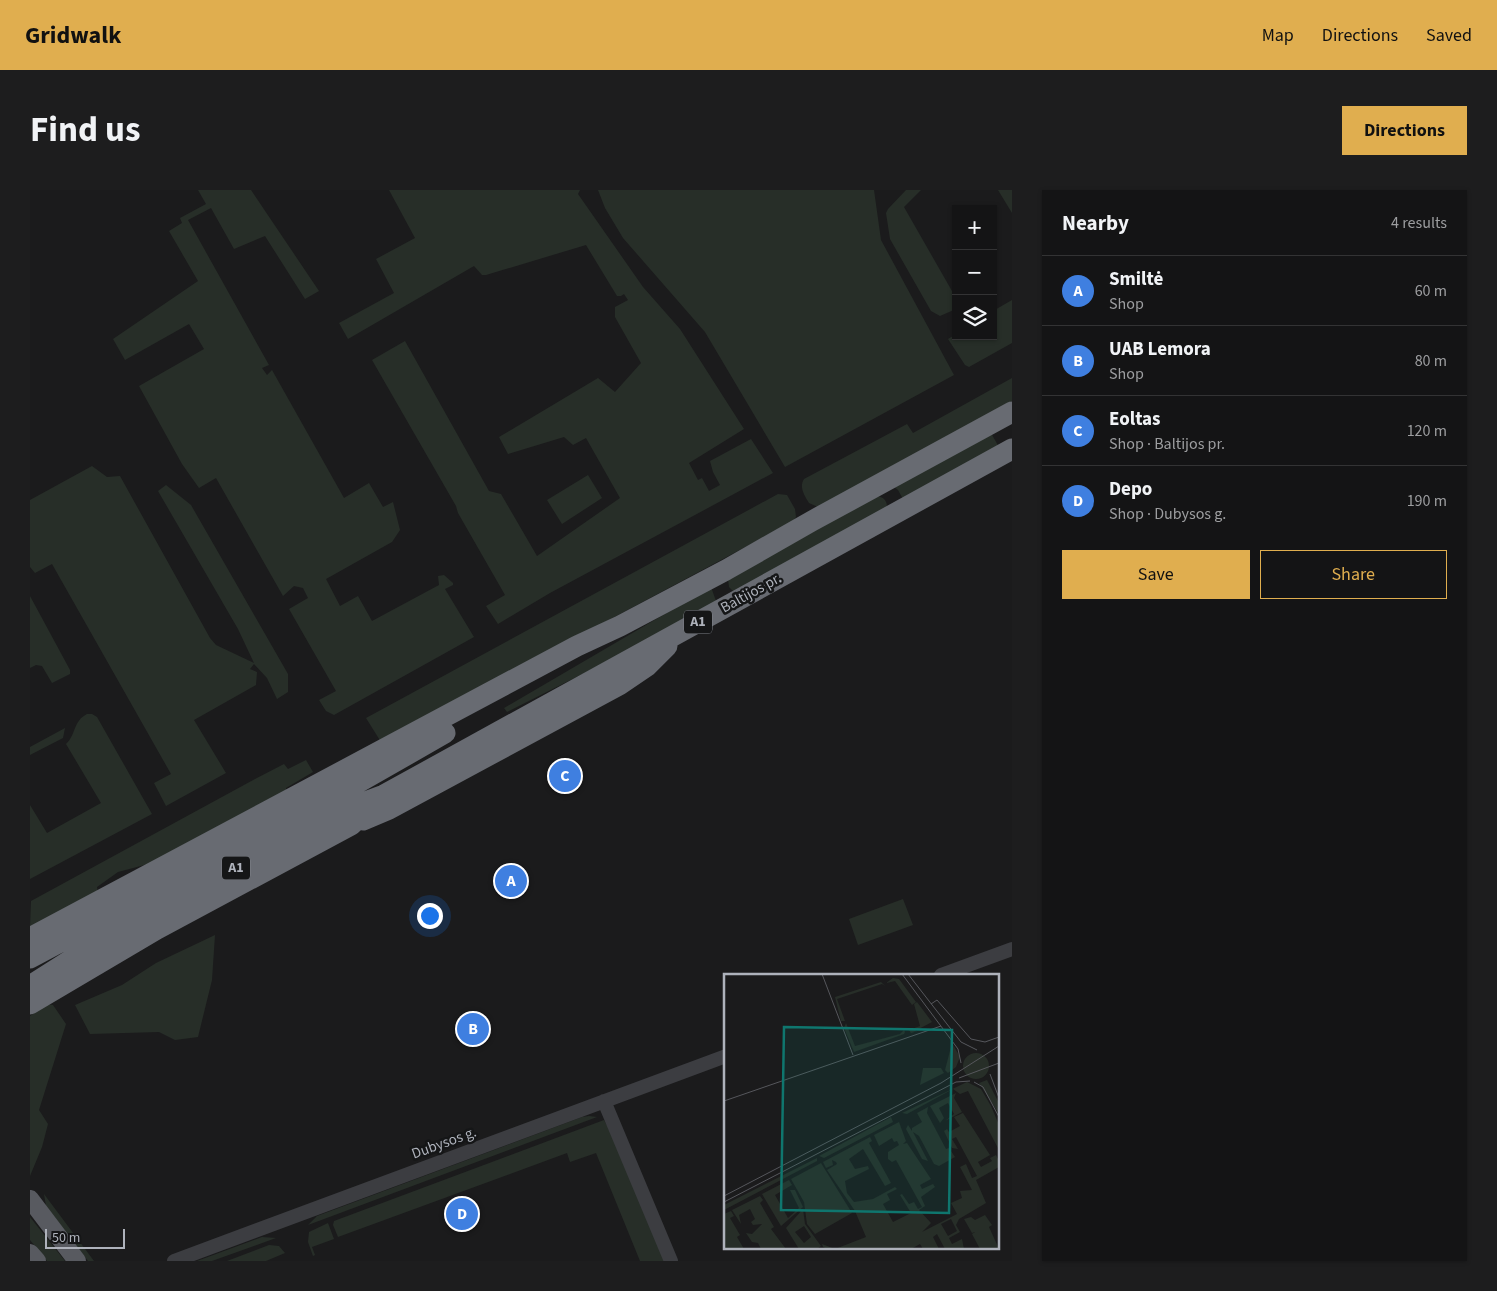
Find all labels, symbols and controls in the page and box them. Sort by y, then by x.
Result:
text: Gridwalk [25,18,121,53]
text: Map [1262,23,1294,48]
text: Directions [1322,23,1398,48]
text: Saved [1426,23,1472,48]
text: Find us [30,105,140,155]
button: Directions [1342,106,1467,155]
map controls [952,205,997,340]
button: + [952,205,997,250]
text: Nearby [1062,208,1129,238]
text: 4 results [1391,212,1447,234]
button: − [952,250,997,295]
text: Smiltė [1109,266,1163,293]
text: A [1073,280,1083,302]
text: 60 m [1415,280,1447,302]
text: Shop [1109,293,1144,315]
button: layers [952,295,997,340]
text: UAB Lemora [1109,336,1211,363]
text: B [1073,350,1083,372]
text: 80 m [1415,350,1447,372]
text: Shop [1109,363,1144,385]
text: Eoltas [1109,406,1161,433]
text: C [1073,420,1083,442]
text: 120 m [1407,420,1447,442]
text: Shop · Baltijos pr. [1109,433,1225,455]
text: Depo [1109,476,1152,503]
text: D [1073,490,1083,512]
text: 190 m [1407,490,1447,512]
text: Shop · Dubysos g. [1109,503,1226,525]
button: Save [1062,550,1250,599]
button: Share [1260,550,1447,599]
street label: Baltijos pr. [717,568,785,618]
road number: A1 [684,611,712,634]
pin: C [549,757,581,795]
road number: A1 [222,856,250,880]
pin: A [495,862,527,900]
your location [417,903,443,929]
inset map [724,974,999,1248]
pin: B [457,1010,489,1048]
street label: Dubysos g. [409,1122,479,1164]
pin: D [446,1195,478,1233]
scale bar [45,1226,125,1249]
text: 50 m [52,1228,80,1248]

